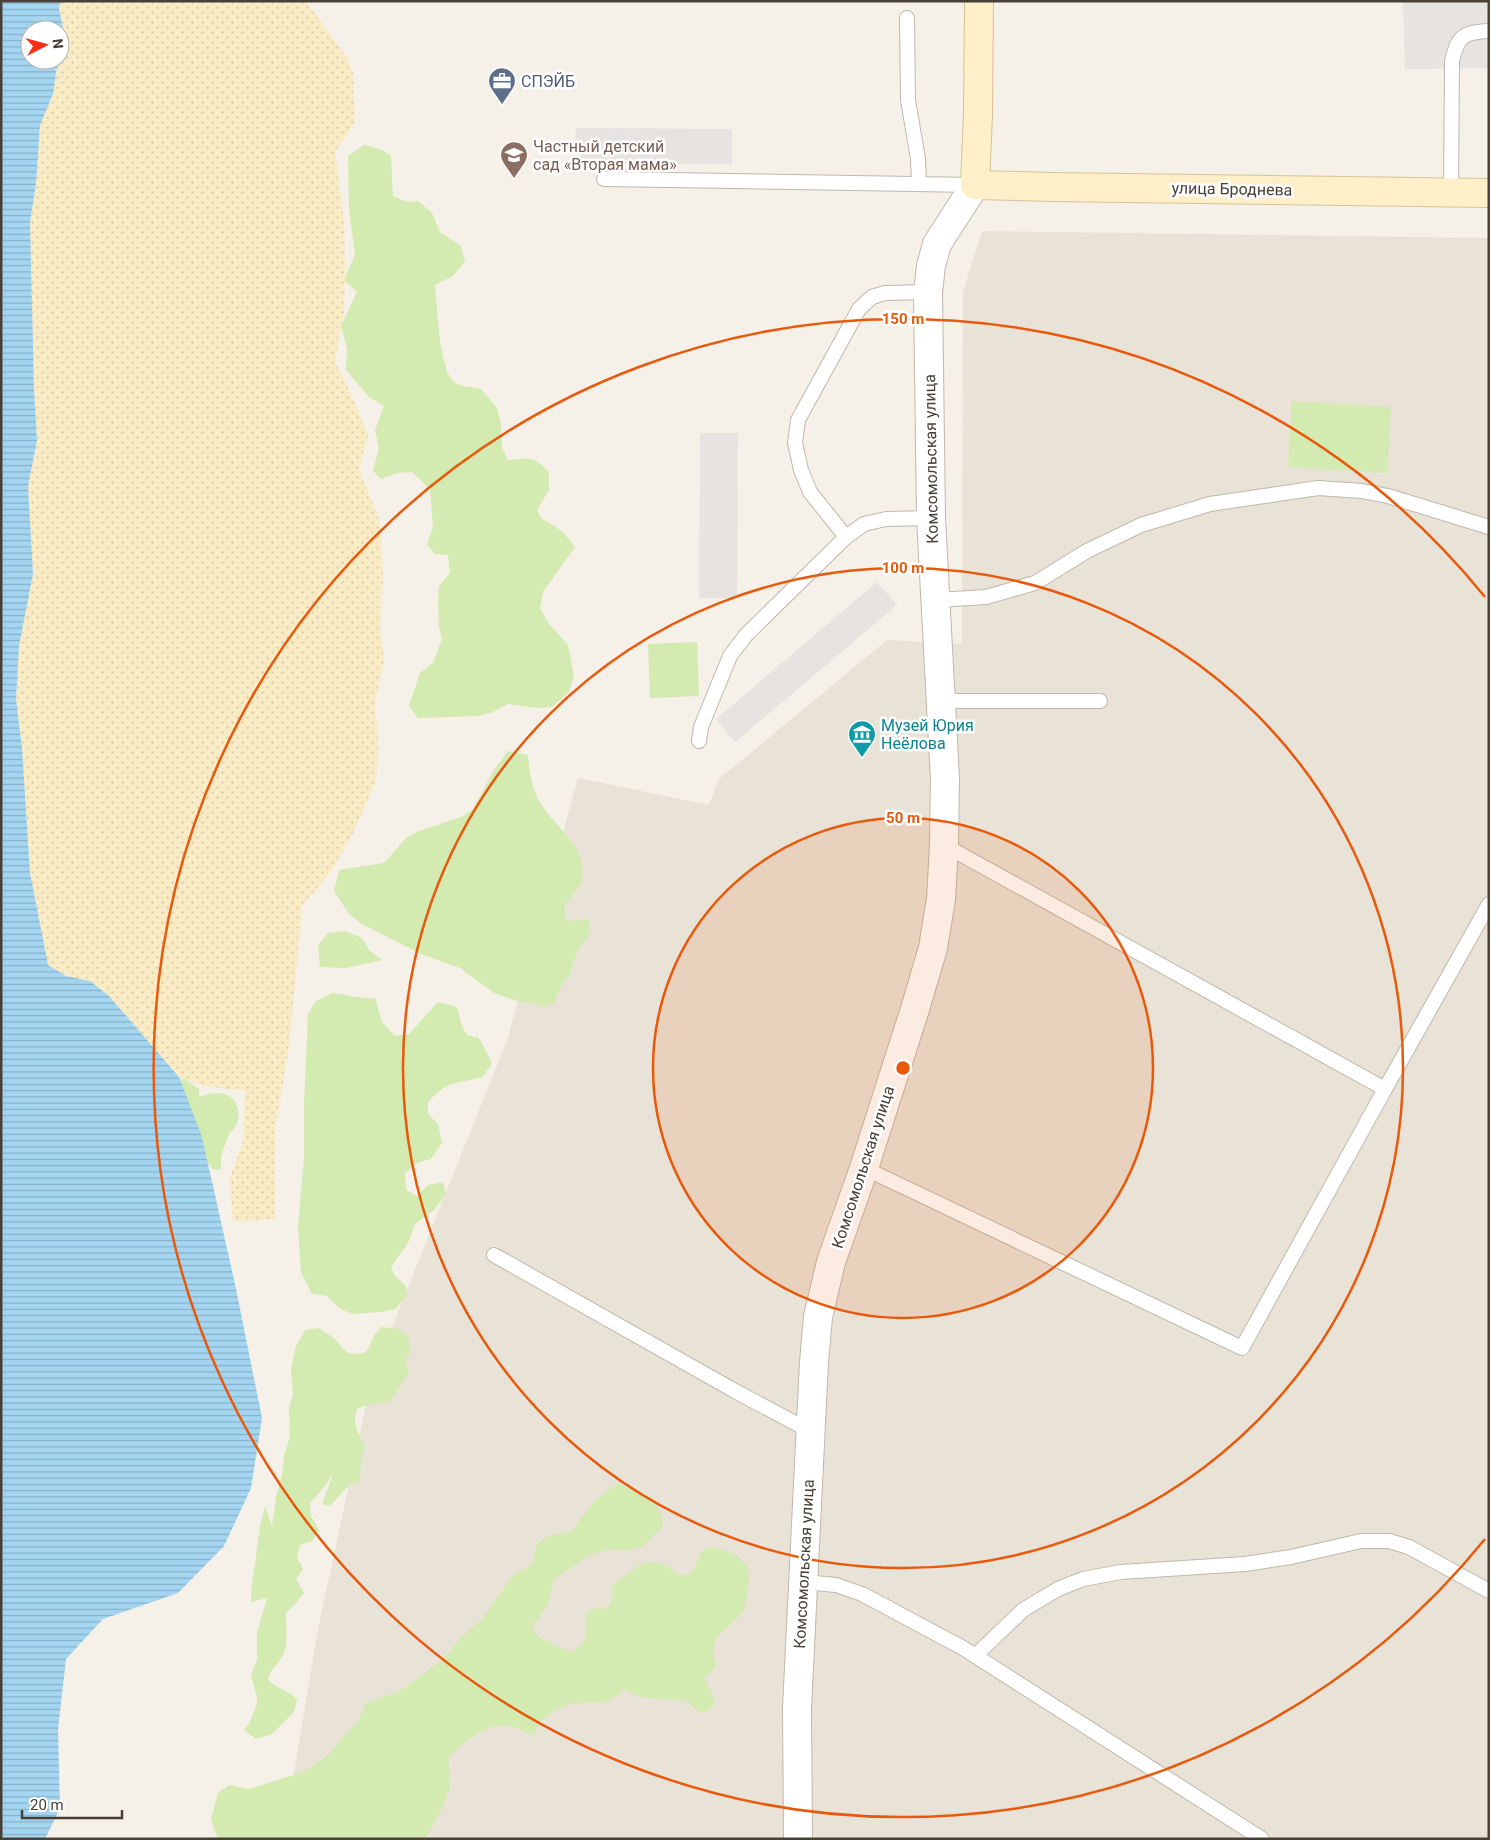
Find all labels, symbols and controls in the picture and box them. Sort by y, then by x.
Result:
north arrow [20,20,70,70]
text: N [49,38,66,49]
office icon: СПЭЙБ [487,66,517,105]
place label: СПЭЙБ [521,72,575,91]
place label: Частный детский сад «Вторая мама» [533,137,677,174]
school or university icon: Частный детский сад «Вторая мама» [499,140,529,179]
street label: улица Броднева [1171,178,1293,200]
text: 150 m [882,310,924,328]
street label: Комсомольская улица [920,374,942,544]
text: 100 m [882,559,924,577]
place label: Музей Юрия Неёлова [881,716,974,753]
museum icon: Музей Юрия Неёлова [847,719,877,758]
text: 50 m [886,809,920,827]
centre of rings [894,1059,912,1077]
street label: Комсомольская улица [828,1083,898,1251]
street label: Комсомольская улица [790,1479,818,1649]
scale bar [22,1788,122,1820]
text: 20 m [30,1796,64,1814]

